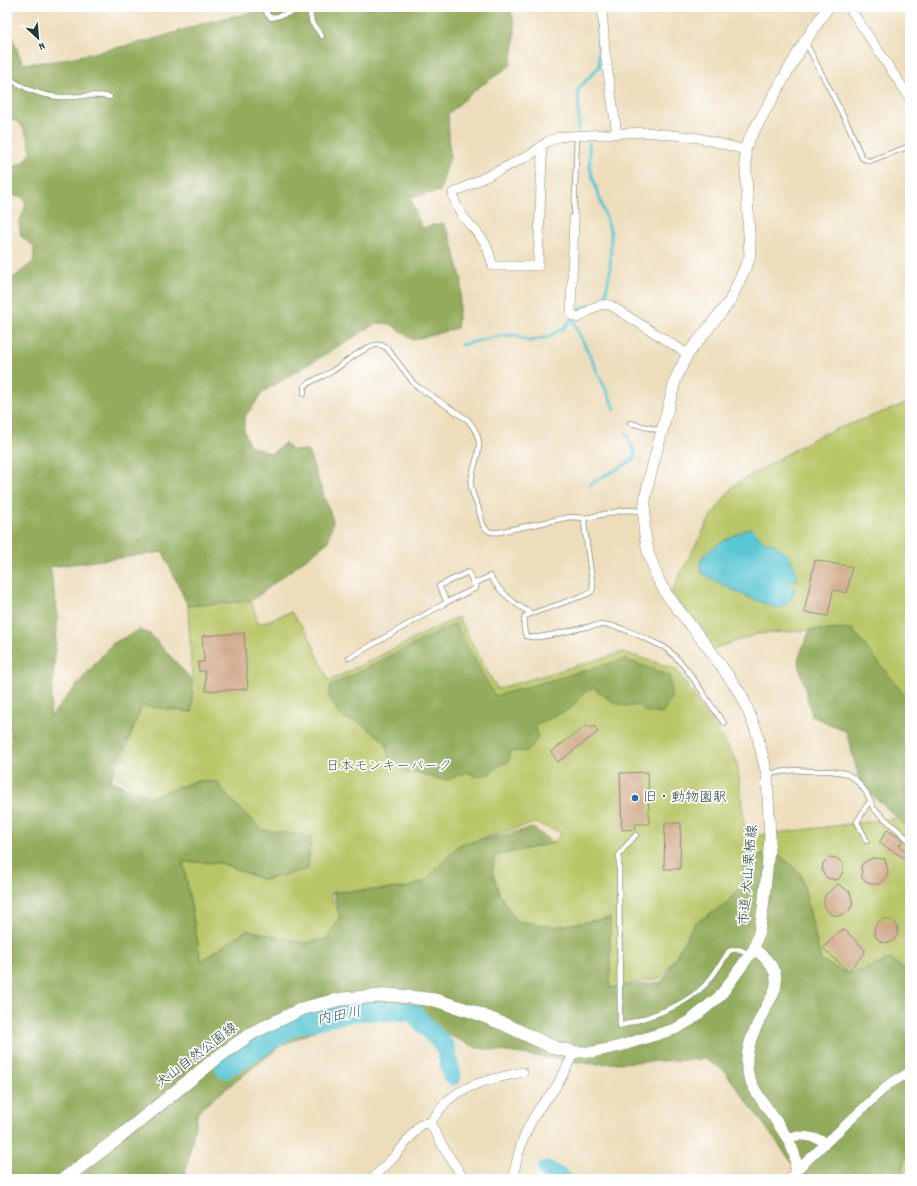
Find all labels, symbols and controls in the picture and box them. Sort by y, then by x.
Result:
north arrow [18,18,58,58]
text: N [35,37,47,54]
park label: 日本モンキーパーク [326,757,452,777]
place label: 旧・動物園駅 [643,788,727,808]
marker: 旧・動物園駅 [630,793,640,803]
street label: 市道 犬山栗栖線 [735,824,763,926]
water label: 内田川 [315,1002,363,1032]
street label: 犬山自然公園線 [152,1019,242,1093]

